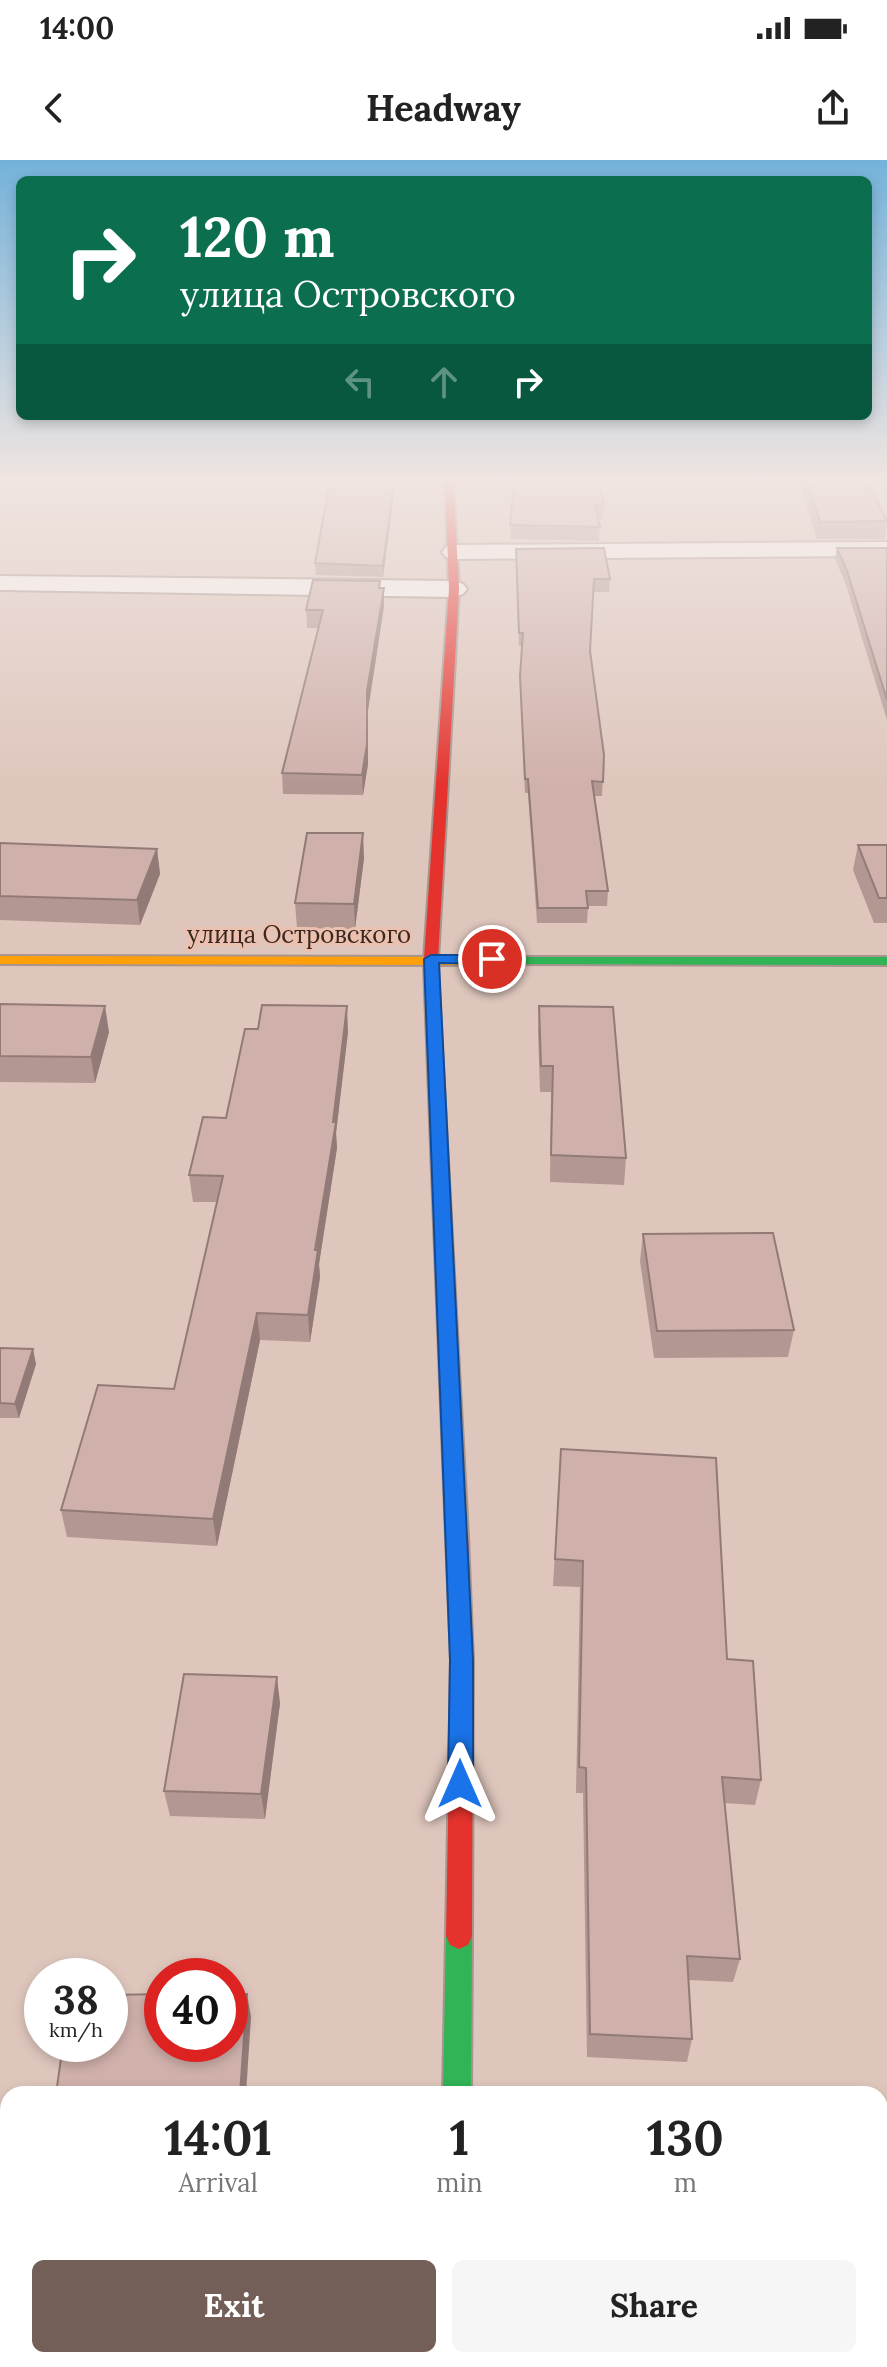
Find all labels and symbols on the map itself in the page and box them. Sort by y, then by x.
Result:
street label: улица Островского [187,919,411,950]
pin [458,925,526,993]
position arrow [418,1742,502,1826]
speed limit sign: 40 [144,1958,248,2062]

